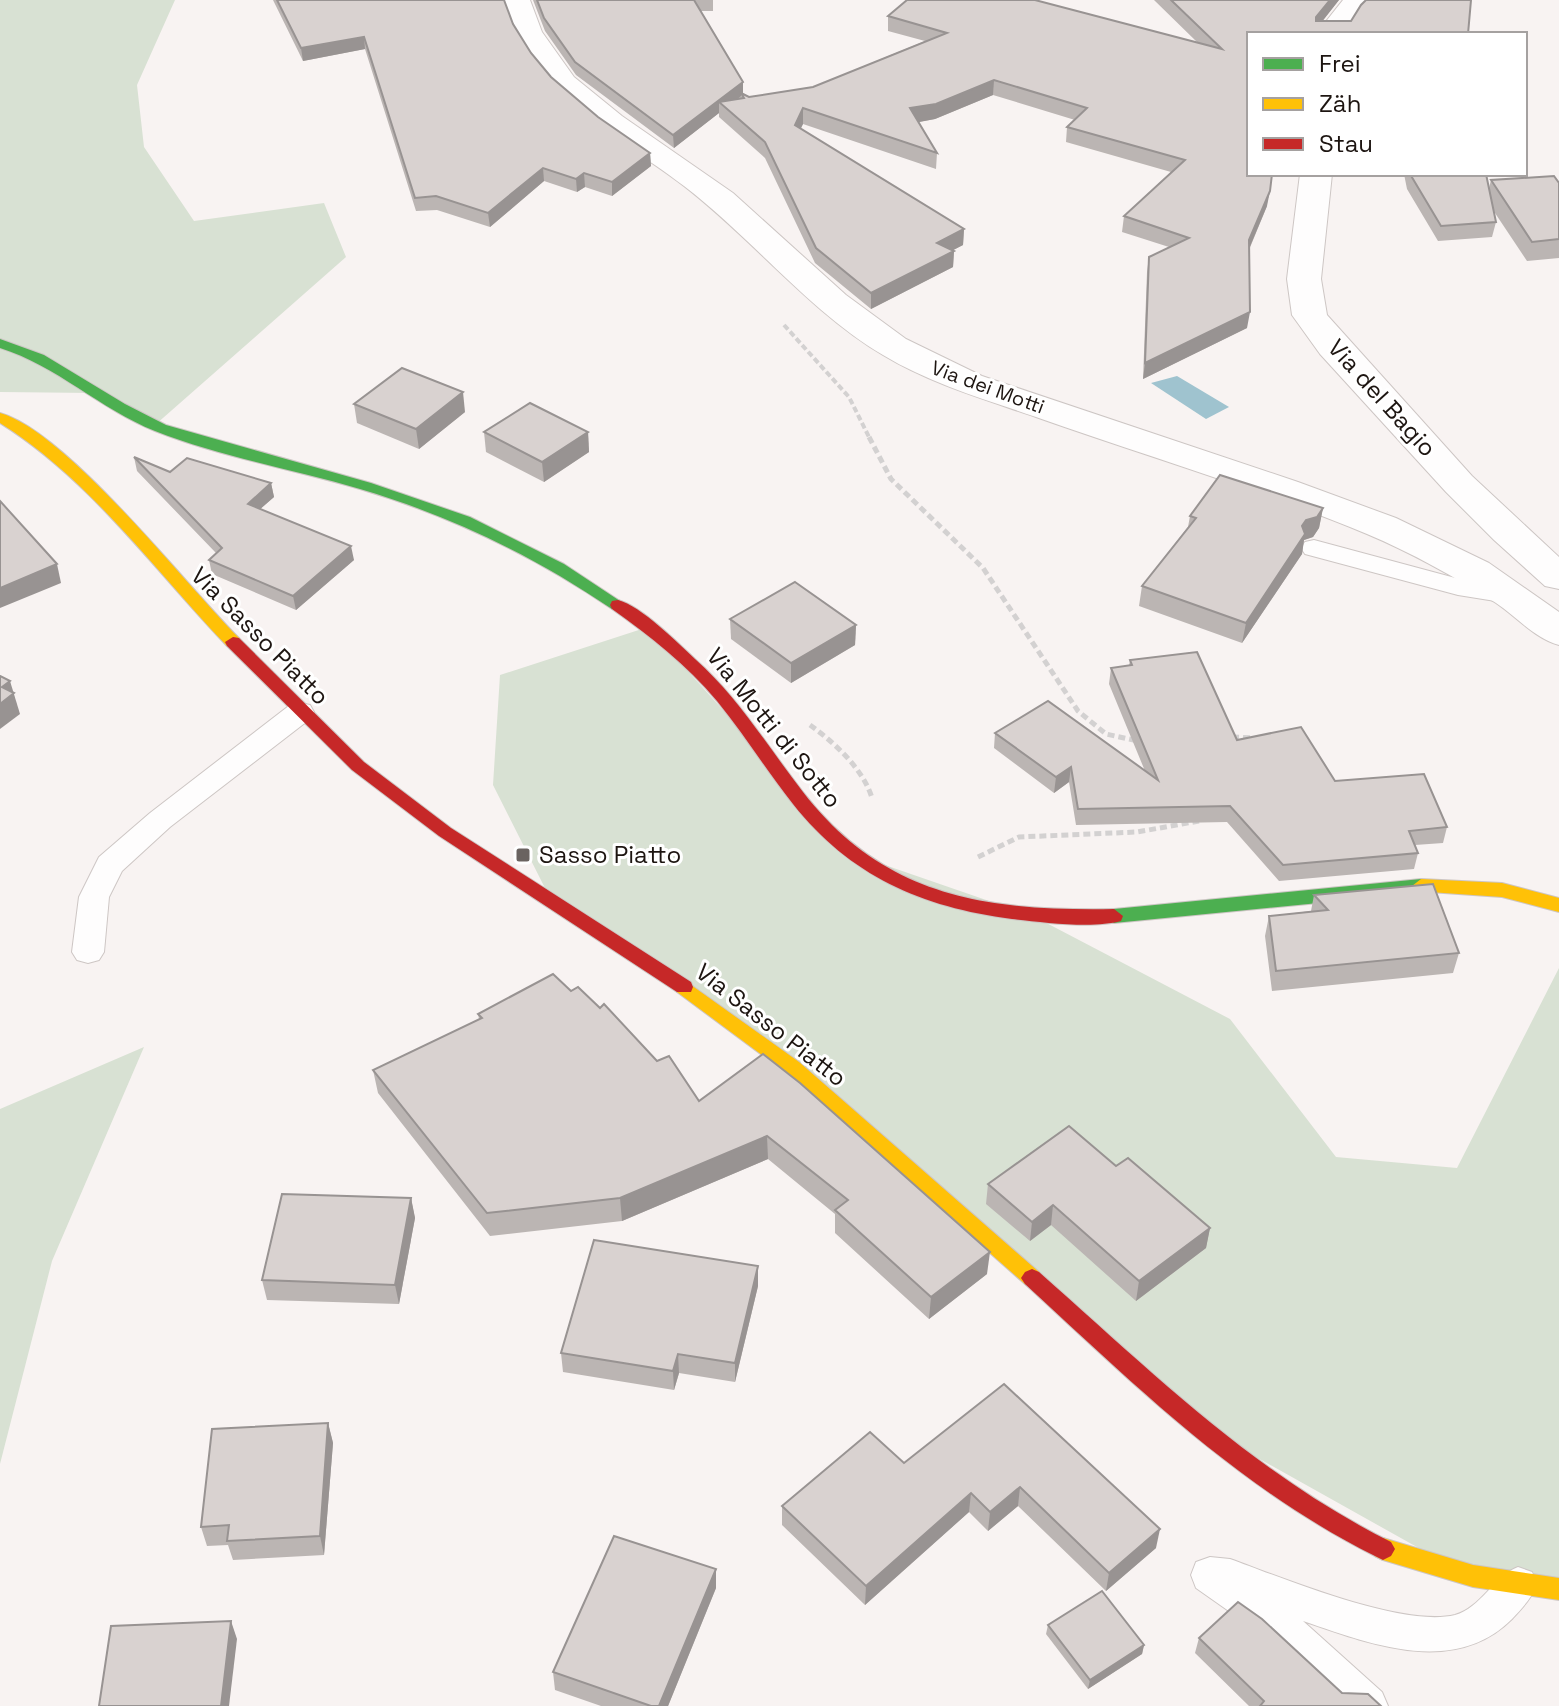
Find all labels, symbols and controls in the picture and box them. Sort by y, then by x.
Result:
legend [1247,32,1527,176]
text: Frei [1319,48,1361,79]
text: Zäh [1319,88,1361,119]
text: Stau [1319,128,1373,159]
street label: Via del Bagio [1321,332,1443,463]
street label: Via dei Motti [928,354,1048,420]
street label: Via Sasso Piatto [185,560,336,711]
street label: Via Motti di Sotto [700,641,849,814]
place label: Sasso Piatto [539,839,681,870]
marker: Sasso Piatto [514,846,532,864]
street label: Via Sasso Piatto [690,956,853,1093]

